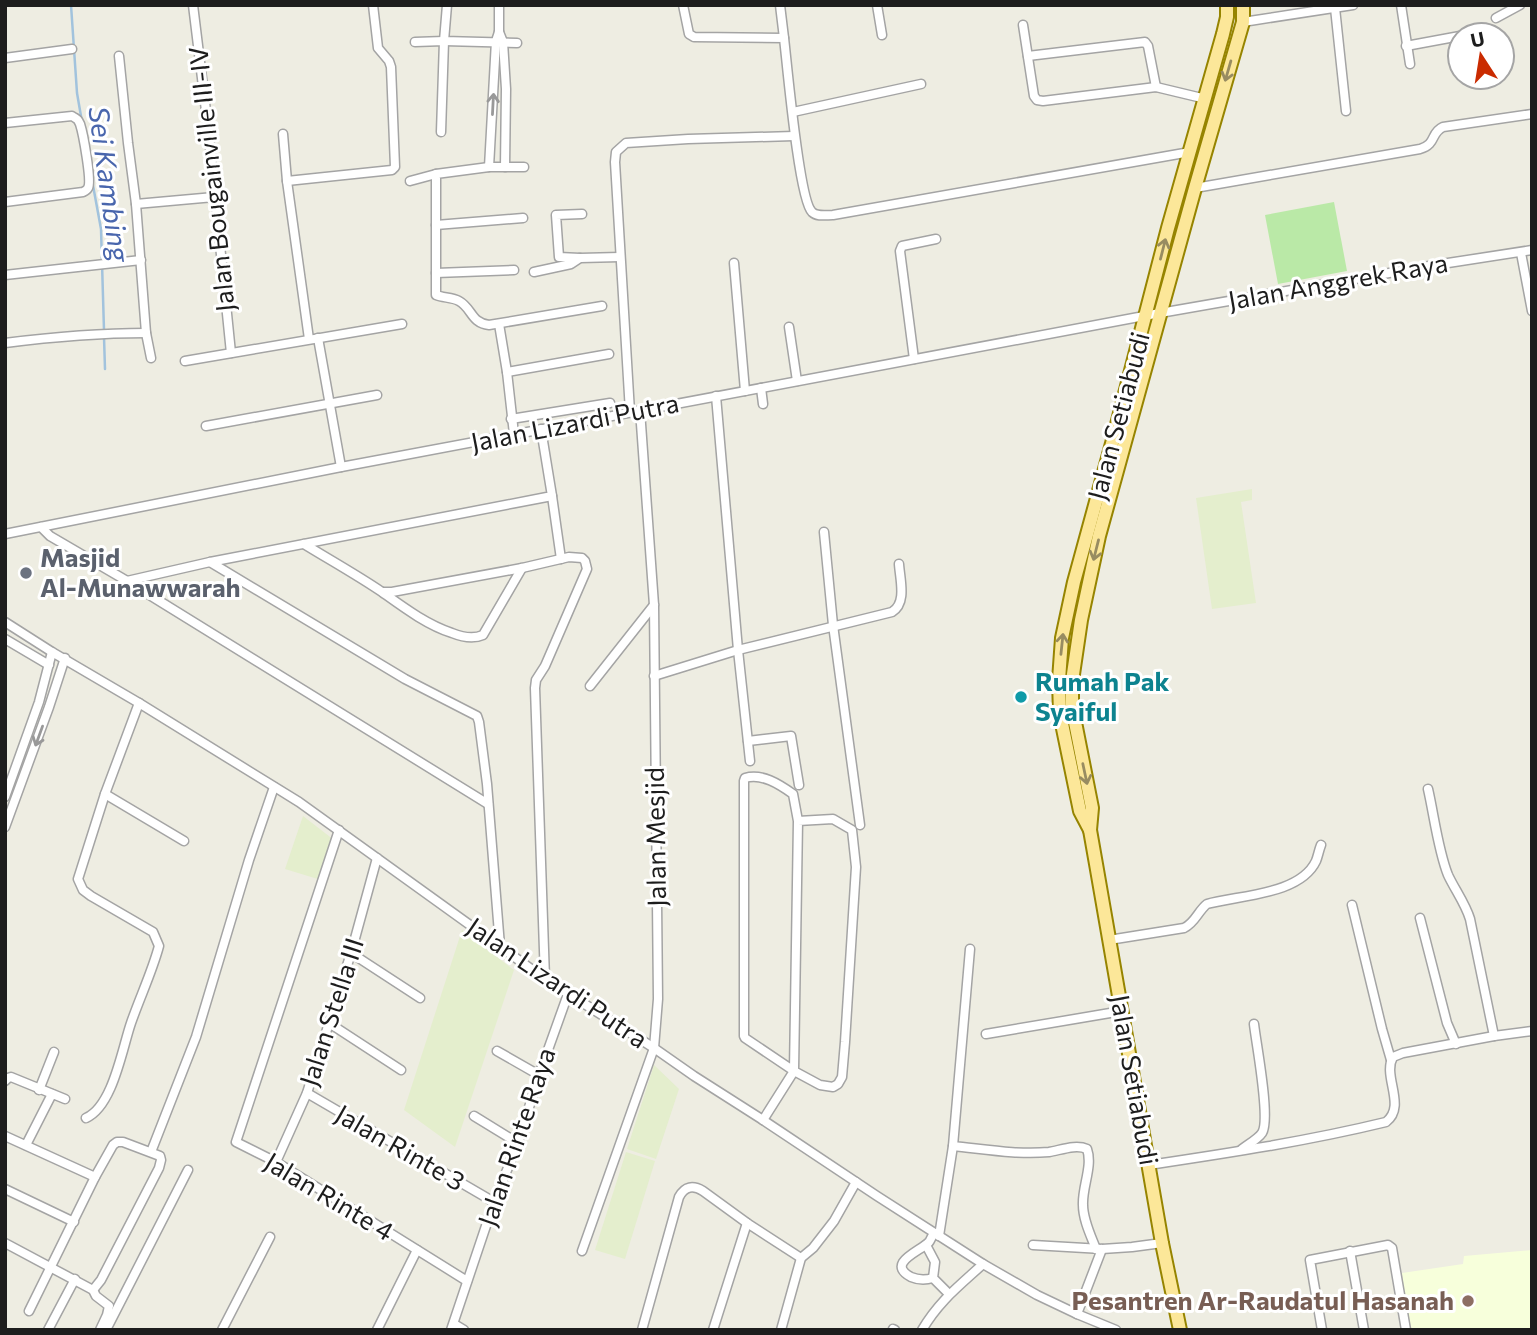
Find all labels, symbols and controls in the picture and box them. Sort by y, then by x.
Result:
north arrow [1446,21,1516,91]
text: U [1468,26,1487,52]
street label: Jalan Bougainville III-IV [181,45,240,313]
one-way arrow [1221,60,1234,82]
one-way arrow [487,93,500,116]
water label: Sei Kambing [82,104,138,266]
one-way arrow [1157,239,1170,261]
street label: Jalan Anggrek Raya [1226,246,1450,315]
street label: Jalan Setiabudi [1080,328,1155,503]
street label: Jalan Lizardi Putra [468,386,681,457]
one-way arrow [1089,538,1102,561]
place label: Masjid Al-Munawwarah [40,541,241,602]
marker: Masjid Al-Munawwarah [18,565,34,581]
one-way arrow [1056,633,1069,656]
place label: Rumah Pak Syaiful [1035,665,1169,726]
marker: Rumah Pak Syaiful [1013,689,1029,705]
one-way arrow [31,724,44,746]
one-way arrow [1078,762,1092,785]
street label: Jalan Mesjid [638,767,671,907]
street label: Jalan Lizardi Putra [462,910,654,1054]
street label: Jalan Stella III [292,934,369,1090]
street label: Jalan Setiabudi [1105,992,1166,1167]
street label: Jalan Rinte Raya [471,1043,561,1230]
street label: Jalan Rinte 3 [331,1097,471,1196]
street label: Jalan Rinte 4 [260,1145,400,1246]
place label: Pesantren Ar-Raudatul Hasanah [1071,1284,1454,1315]
marker: Pesantren Ar-Raudatul Hasanah [1460,1293,1476,1309]

